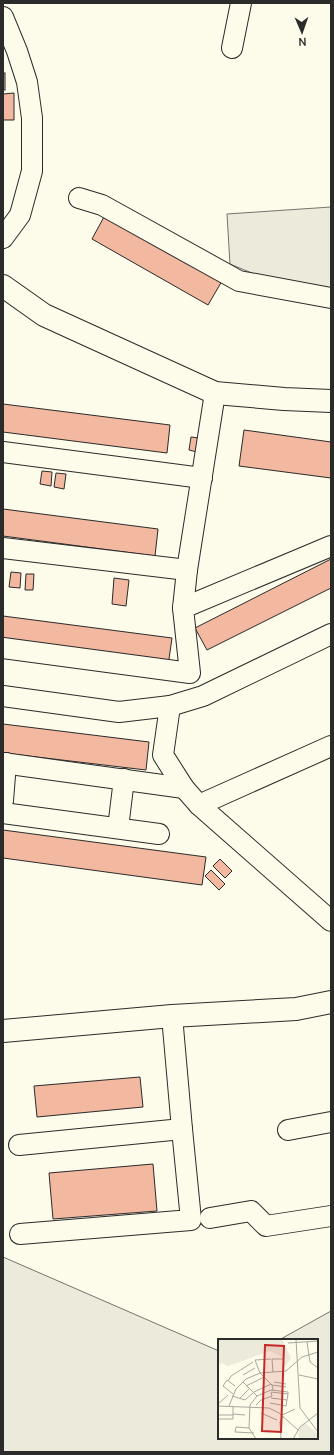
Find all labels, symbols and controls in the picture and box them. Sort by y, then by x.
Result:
north arrow [282,12,322,52]
text: N [298,35,307,50]
inset map [218,1339,318,1439]

